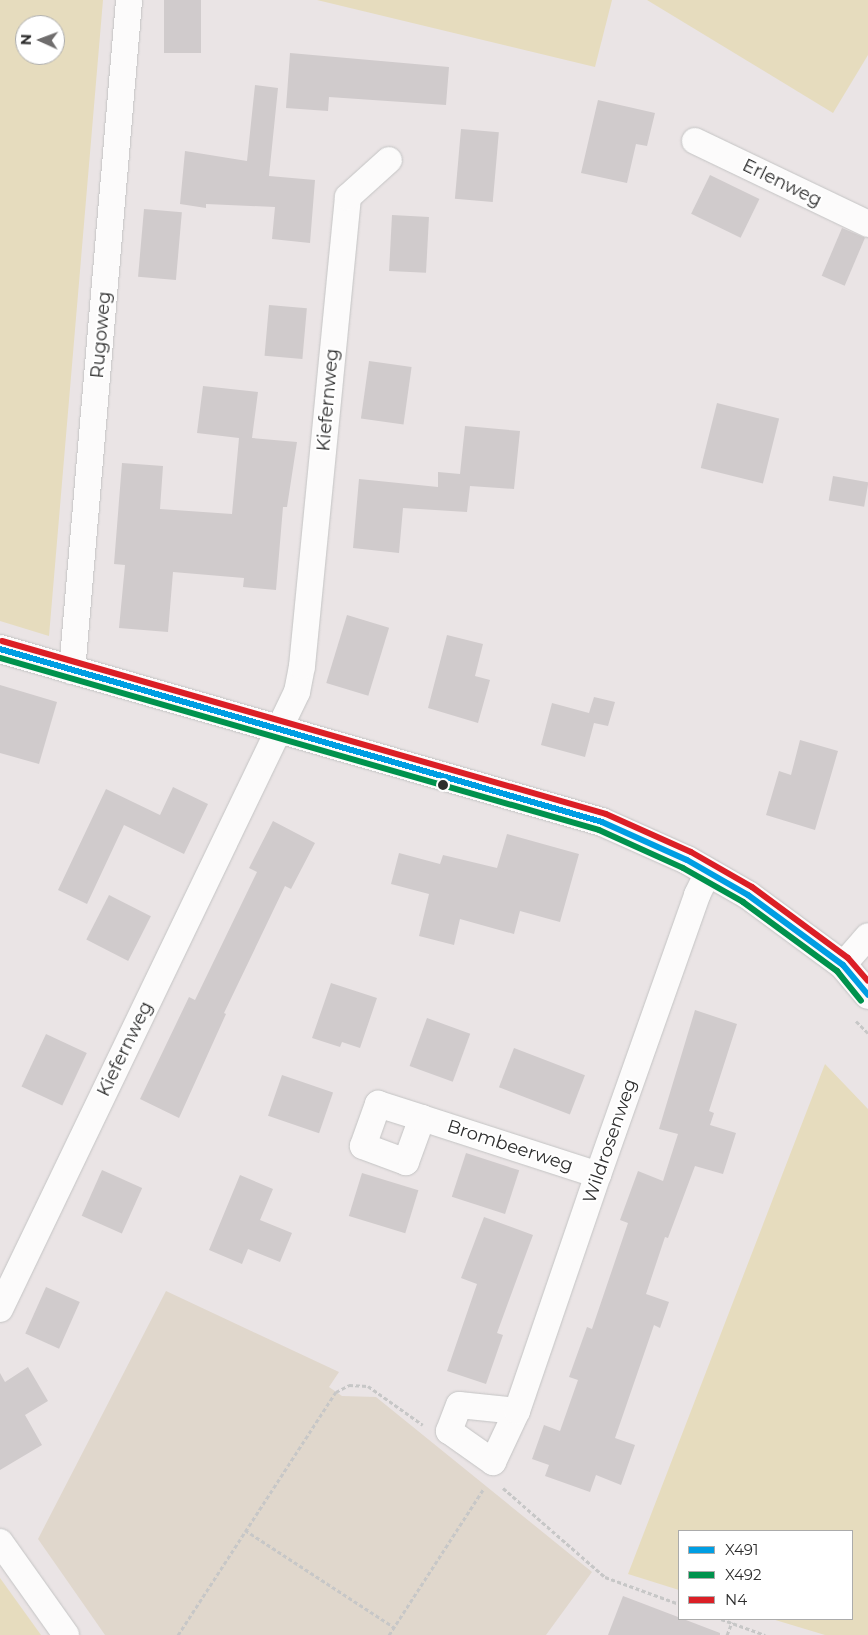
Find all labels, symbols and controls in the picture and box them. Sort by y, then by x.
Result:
north arrow [15,15,65,65]
text: N [17,34,35,45]
street label: Erlenweg [739,155,825,211]
street label: Rugoweg [86,291,116,379]
street label: Kiefernweg [313,348,343,452]
unlabelled marker [438,780,448,790]
street label: Kiefernweg [93,998,157,1100]
street label: Wildrosenweg [579,1076,641,1206]
street label: Brombeerweg [444,1115,576,1177]
legend [678,1530,853,1620]
text: X491 [725,1540,758,1559]
text: X492 [725,1565,762,1584]
text: N4 [725,1590,747,1609]

